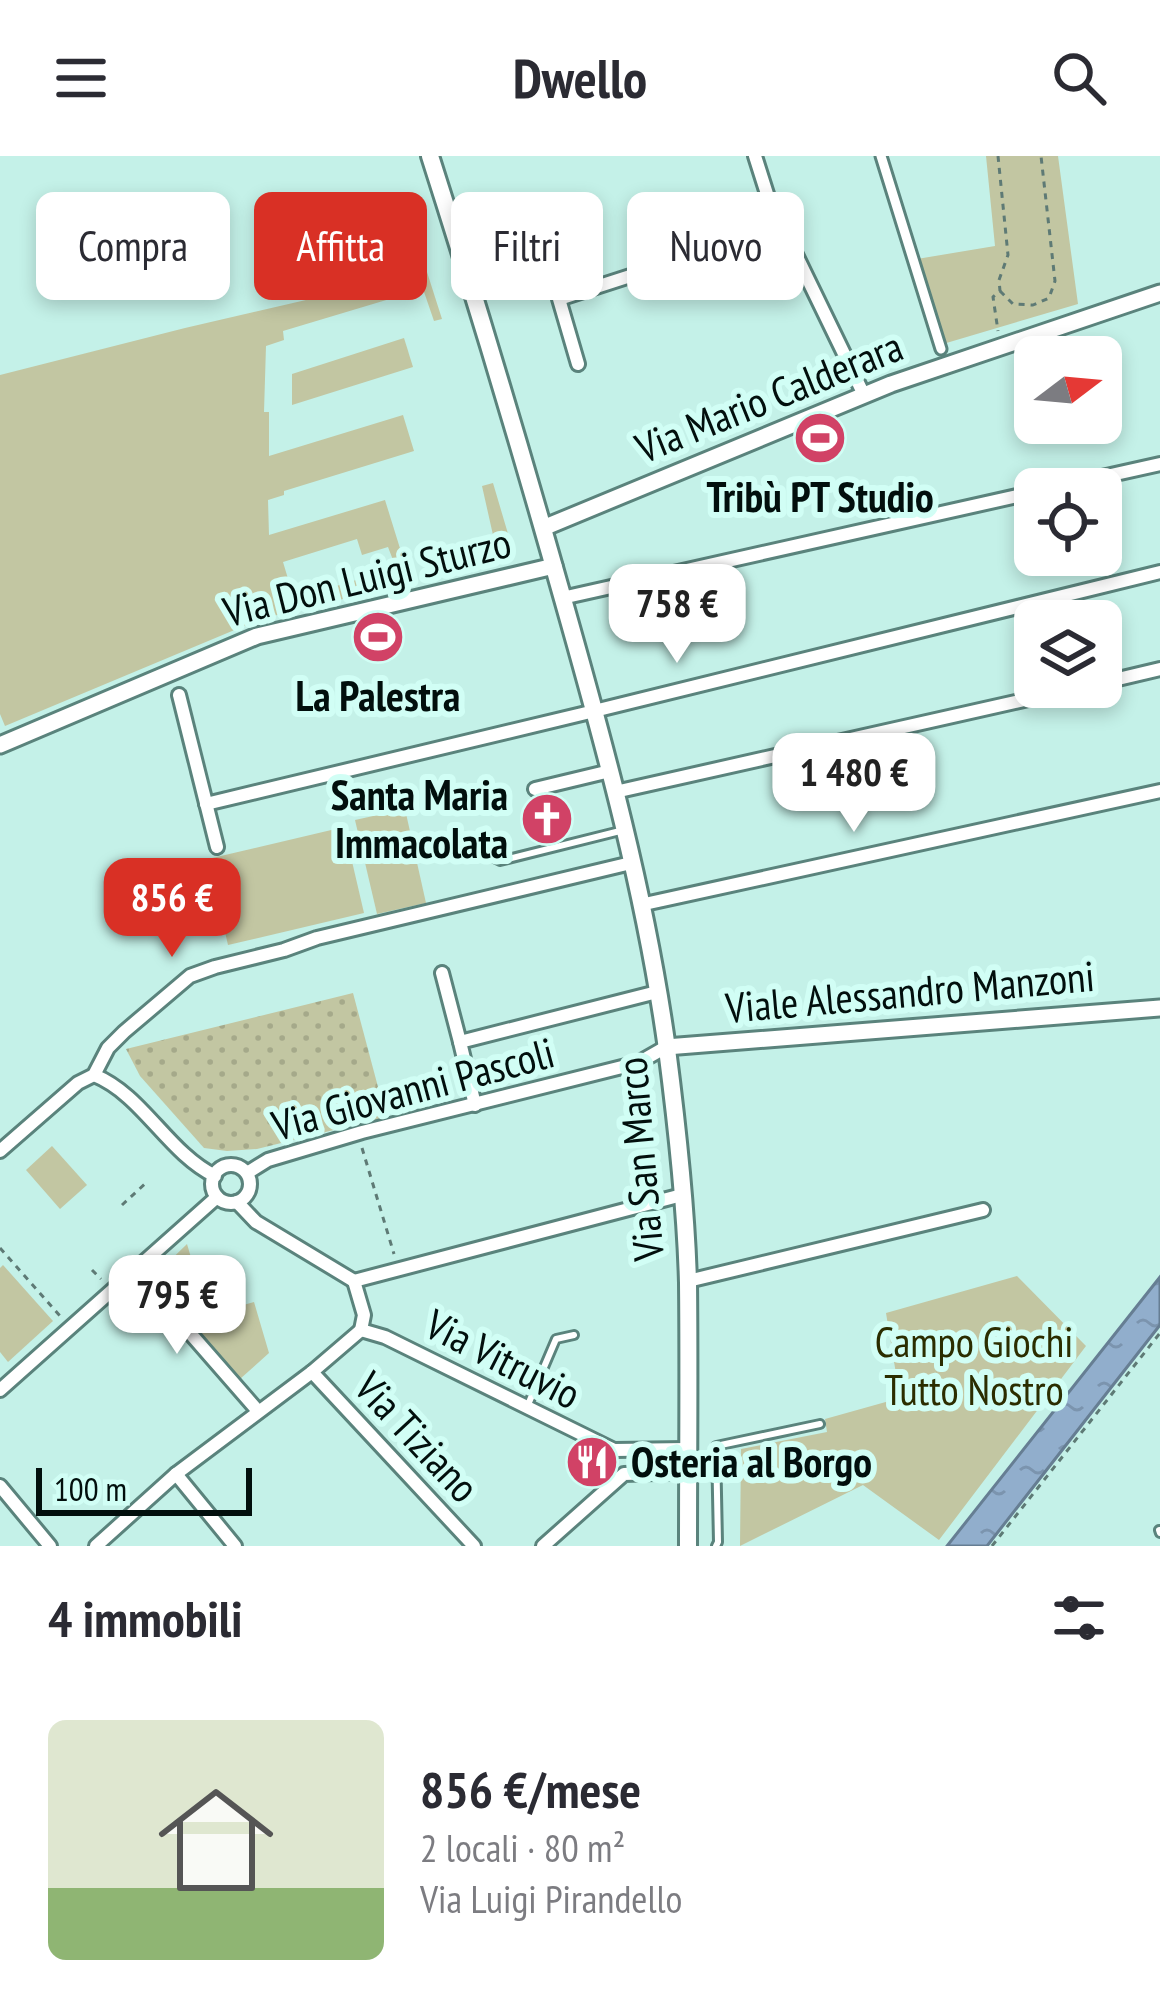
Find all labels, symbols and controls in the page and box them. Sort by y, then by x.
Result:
text: Dwello [513,43,647,113]
icon: menu [48,45,114,111]
icon: search [1046,45,1112,111]
chip: Compra [36,192,230,300]
chip: Affitta [254,192,427,300]
chip: Filtri [451,192,603,300]
chip: Nuovo [627,192,804,300]
street label: Via Mario Calderara [626,318,910,475]
north arrow [1014,336,1122,444]
map controls [1014,336,1122,708]
sports icon: Tribù PT Studio [792,410,848,466]
button: locate [1014,468,1122,576]
place label: Tribù PT Studio [706,469,934,524]
street label: Via Don Luigi Sturzo [217,514,516,639]
pin: 758 € [593,564,761,666]
text: 758 € [636,577,718,628]
button: layers [1014,600,1122,708]
sports icon: La Palestra [350,609,406,665]
place label: La Palestra [296,668,460,723]
pin: 1 480 € [743,733,965,835]
text: 1 480 € [799,746,909,797]
place label: Santa Maria Immacolata [331,767,508,870]
church icon: Santa Maria Immacolata [519,791,575,847]
pin: 856 € [88,858,256,960]
text: 856 € [131,871,213,922]
street label: Viale Alessandro Manzoni [722,948,1097,1035]
street label: Via Giovanni Pascoli [265,1024,560,1153]
street label: Via San Marco [603,1055,676,1264]
pin: 795 € [93,1255,261,1357]
text: 795 € [136,1268,218,1319]
street label: Via Vitruvio [416,1296,590,1421]
park label: Campo Giochi Tutto Nostro [875,1314,1073,1417]
street label: Via Tiziano [342,1359,492,1513]
restaurant icon: Osteria al Borgo [564,1434,620,1490]
place label: Osteria al Borgo [631,1434,872,1489]
scale bar [36,1462,252,1515]
text: 100 m [54,1467,127,1510]
text: 4 immobili [48,1585,243,1651]
icon: filters [1046,1585,1112,1651]
text: 856 €/mese [420,1756,641,1822]
icon: home [144,1768,288,1912]
text: 2 locali · 80 m² [420,1822,625,1873]
text: Via Luigi Pirandello [420,1873,682,1924]

